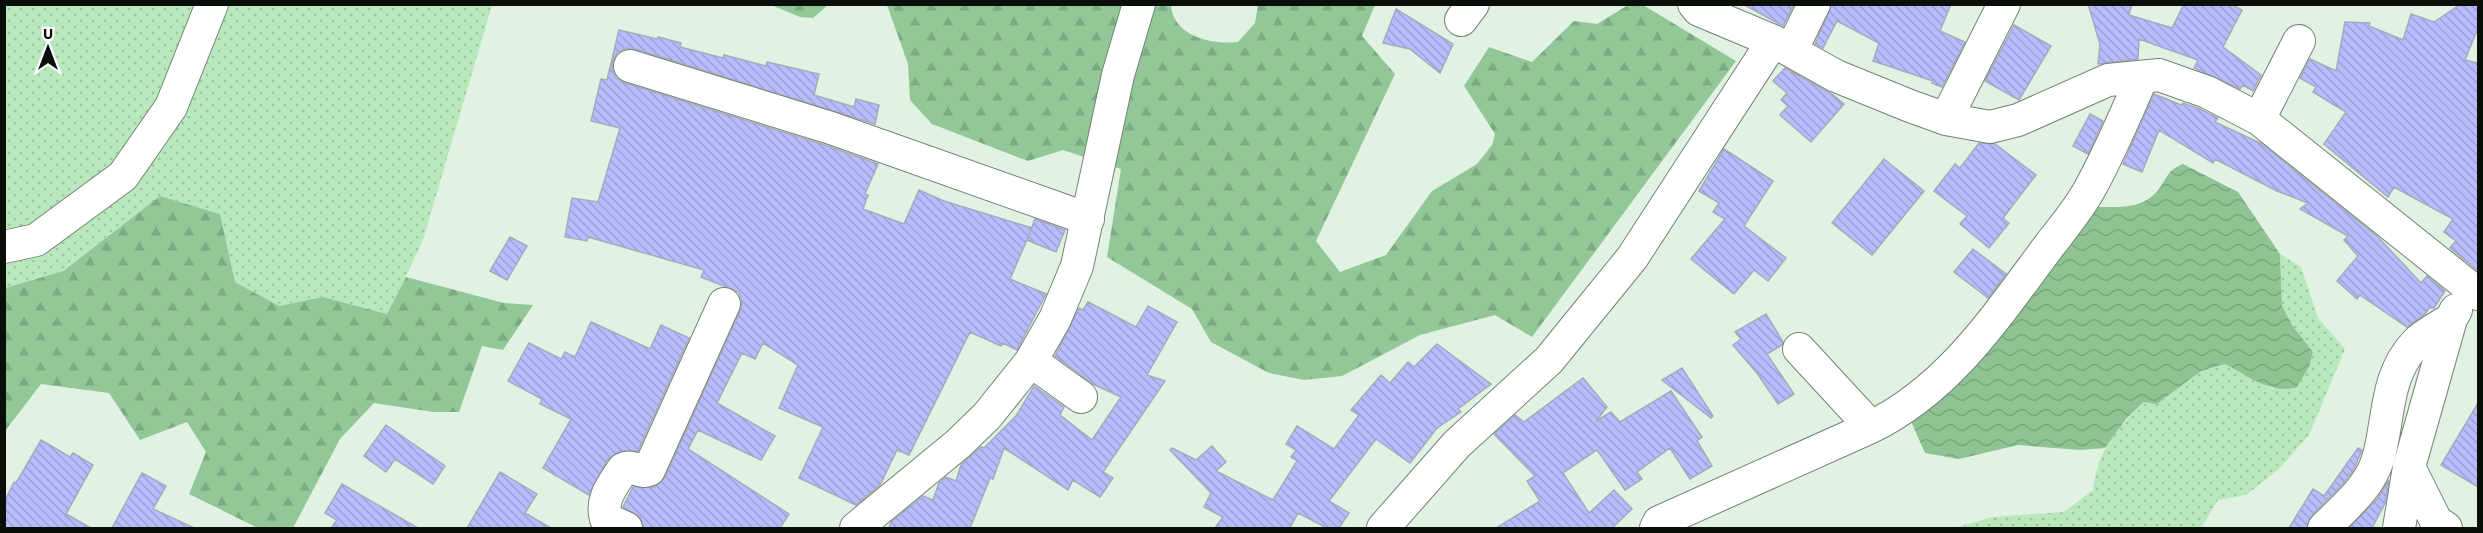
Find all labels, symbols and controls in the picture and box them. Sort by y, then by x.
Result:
north arrow [18,18,78,78]
text: U [43,23,53,45]

